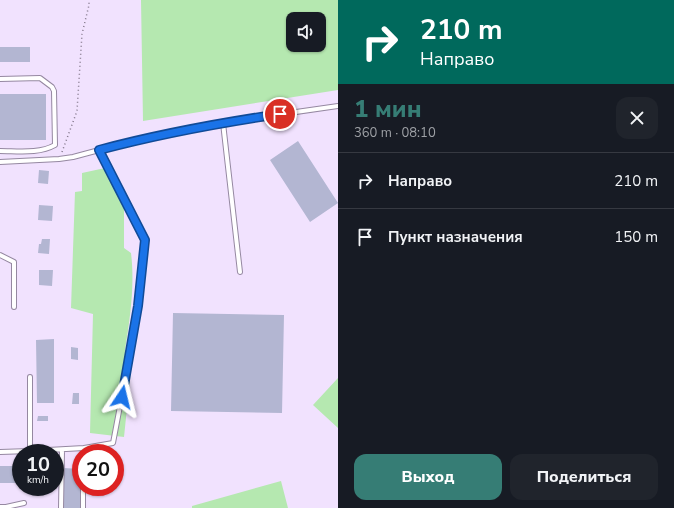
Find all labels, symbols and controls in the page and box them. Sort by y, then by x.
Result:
text: 210 m [420,11,503,49]
map controls [286,12,326,52]
button: sound [286,12,326,52]
icon: right [354,16,406,68]
text: Направо [420,47,494,71]
text: 1 мин [354,93,422,125]
pin [263,97,297,131]
button: close [616,97,658,139]
icon: arrive [269,103,291,125]
text: 360 m · 08:10 [354,124,436,142]
icon: right [354,170,376,192]
text: Направо [388,171,452,191]
text: 210 m [614,171,658,191]
icon: arrive [354,226,376,248]
text: Пункт назначения [388,227,523,247]
text: 150 m [614,227,658,247]
position arrow [101,376,143,418]
speed limit sign: 20 [72,444,124,496]
text: 10 [26,451,50,478]
button: Выход [354,454,502,500]
button: Поделиться [510,454,658,500]
text: km/h [27,473,49,487]

